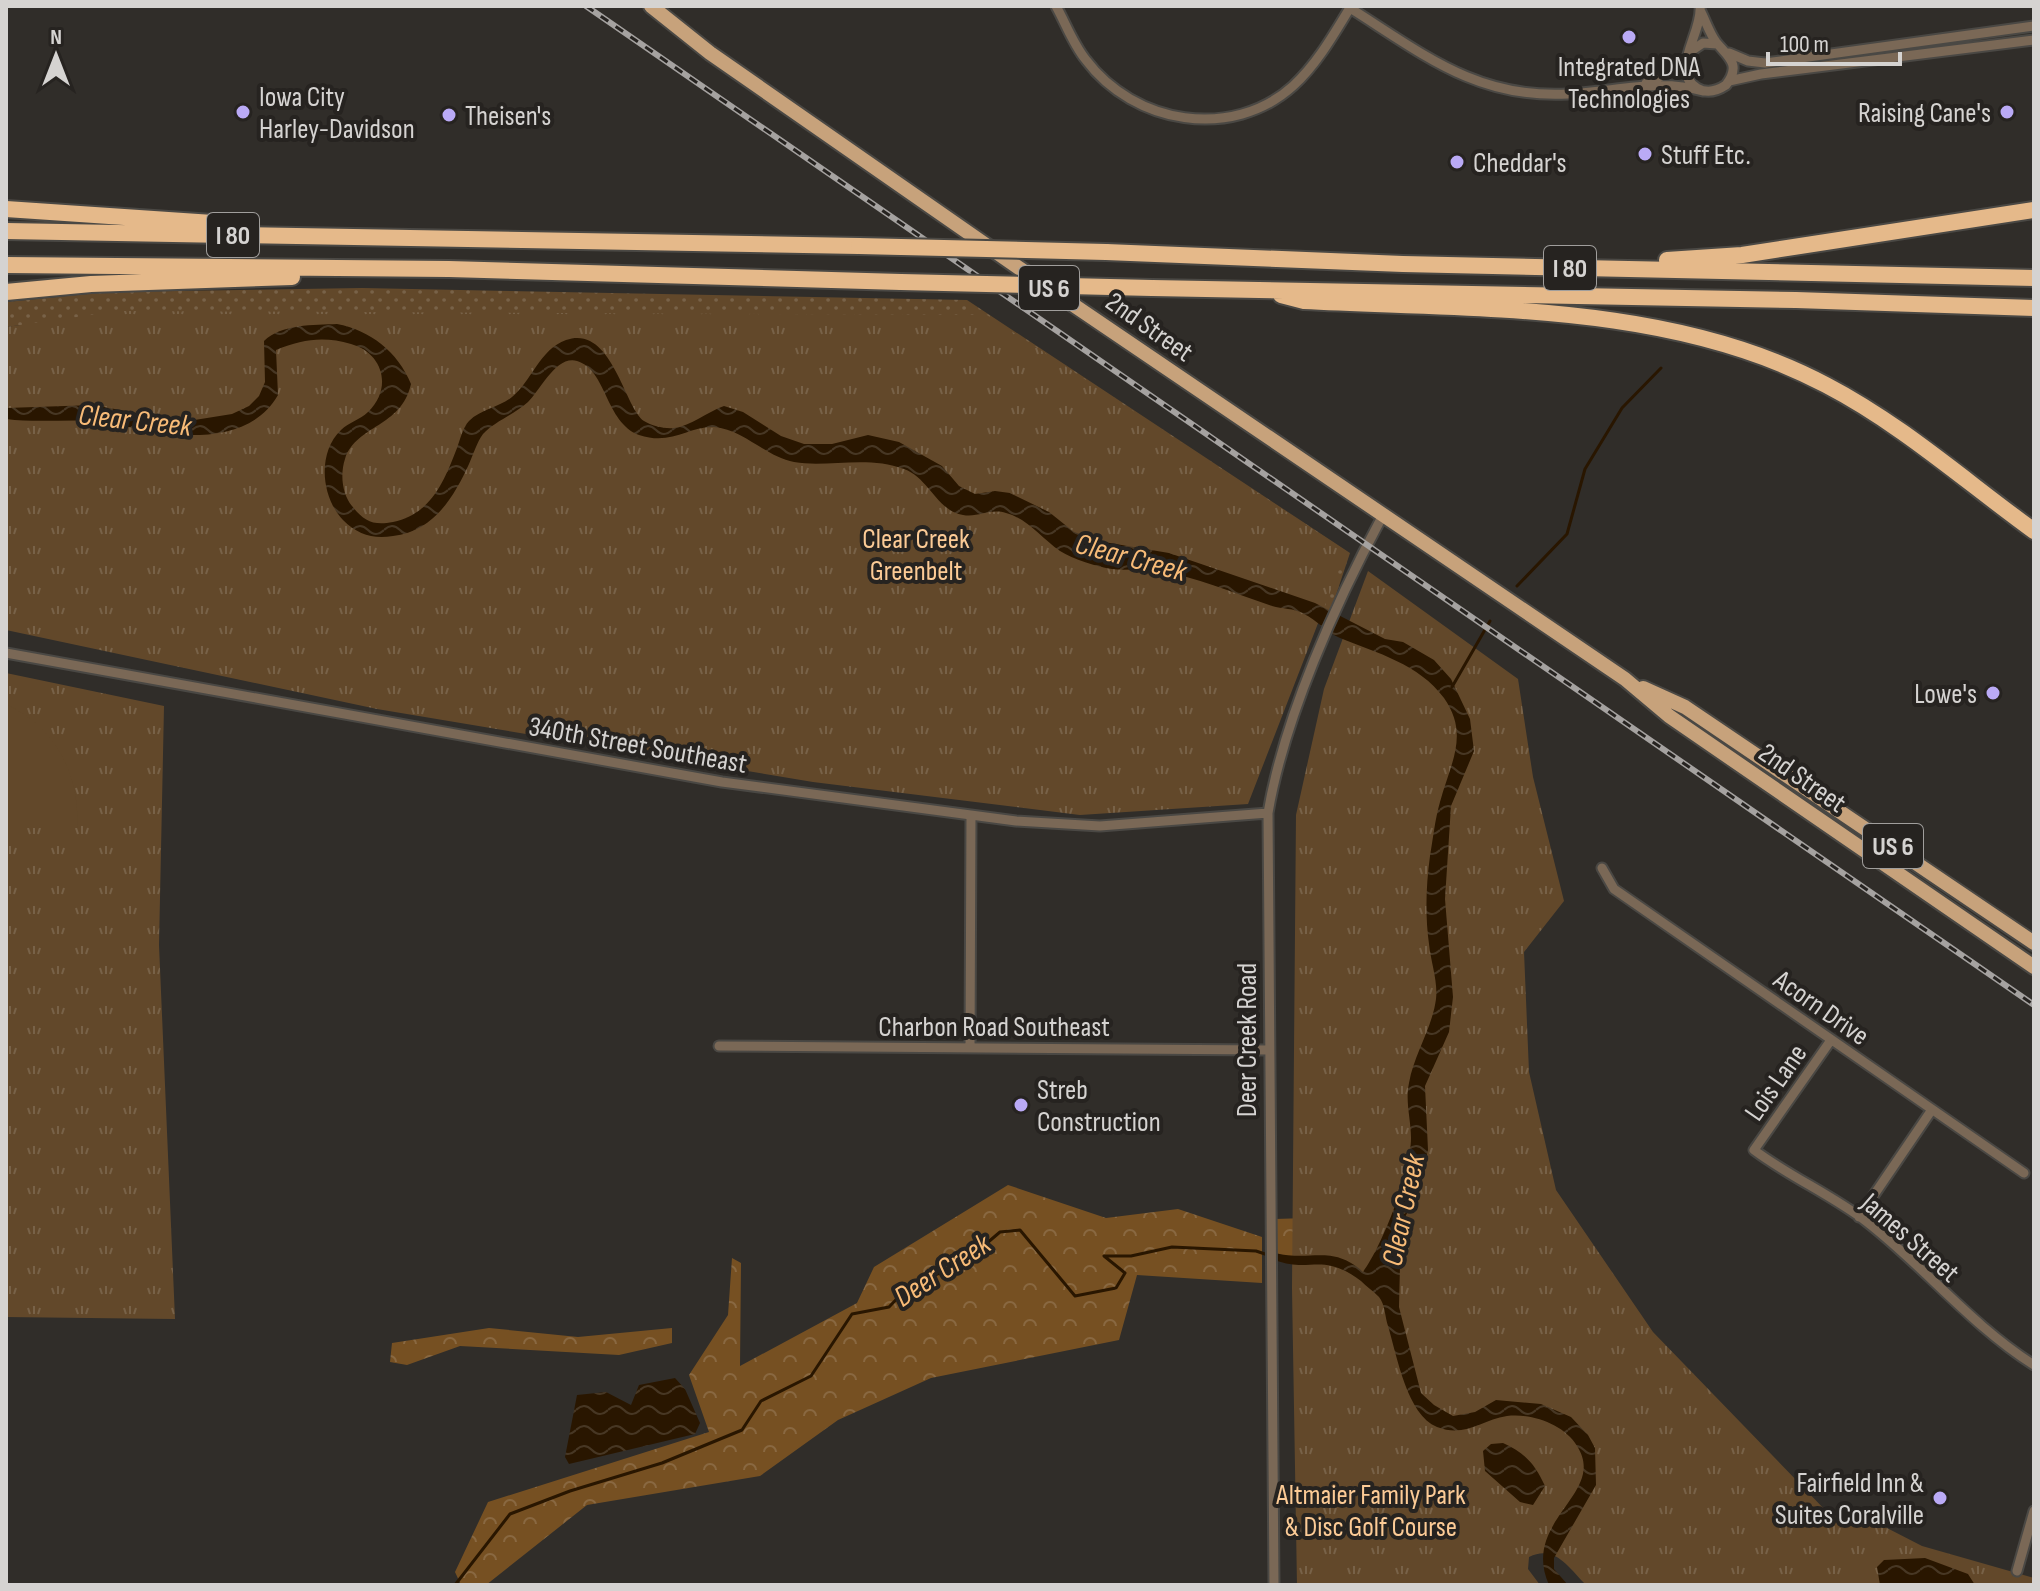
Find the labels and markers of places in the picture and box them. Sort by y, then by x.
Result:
marker: Integrated DNA Technologies [1620,28,1638,46]
place label: Integrated DNA Technologies [1558,51,1701,116]
place label: Iowa City Harley-Davidson [259,81,415,146]
place label: Raising Cane's [1858,97,1991,130]
place label: Theisen's [465,100,551,133]
marker: Iowa City Harley-Davidson [234,103,252,121]
marker: Raising Cane's [1998,103,2016,121]
marker: Theisen's [440,106,458,124]
place label: Stuff Etc. [1661,139,1751,172]
marker: Stuff Etc. [1636,145,1654,163]
place label: Cheddar's [1473,147,1567,180]
marker: Cheddar's [1448,153,1466,171]
place label: Lowe's [1914,678,1977,711]
marker: Lowe's [1984,684,2002,702]
place label: Streb Construction [1037,1074,1161,1139]
marker: Streb Construction [1012,1096,1030,1114]
place label: Fairfield Inn & Suites Coralville [1775,1467,1924,1532]
marker: Fairfield Inn & Suites Coralville [1931,1489,1949,1507]

